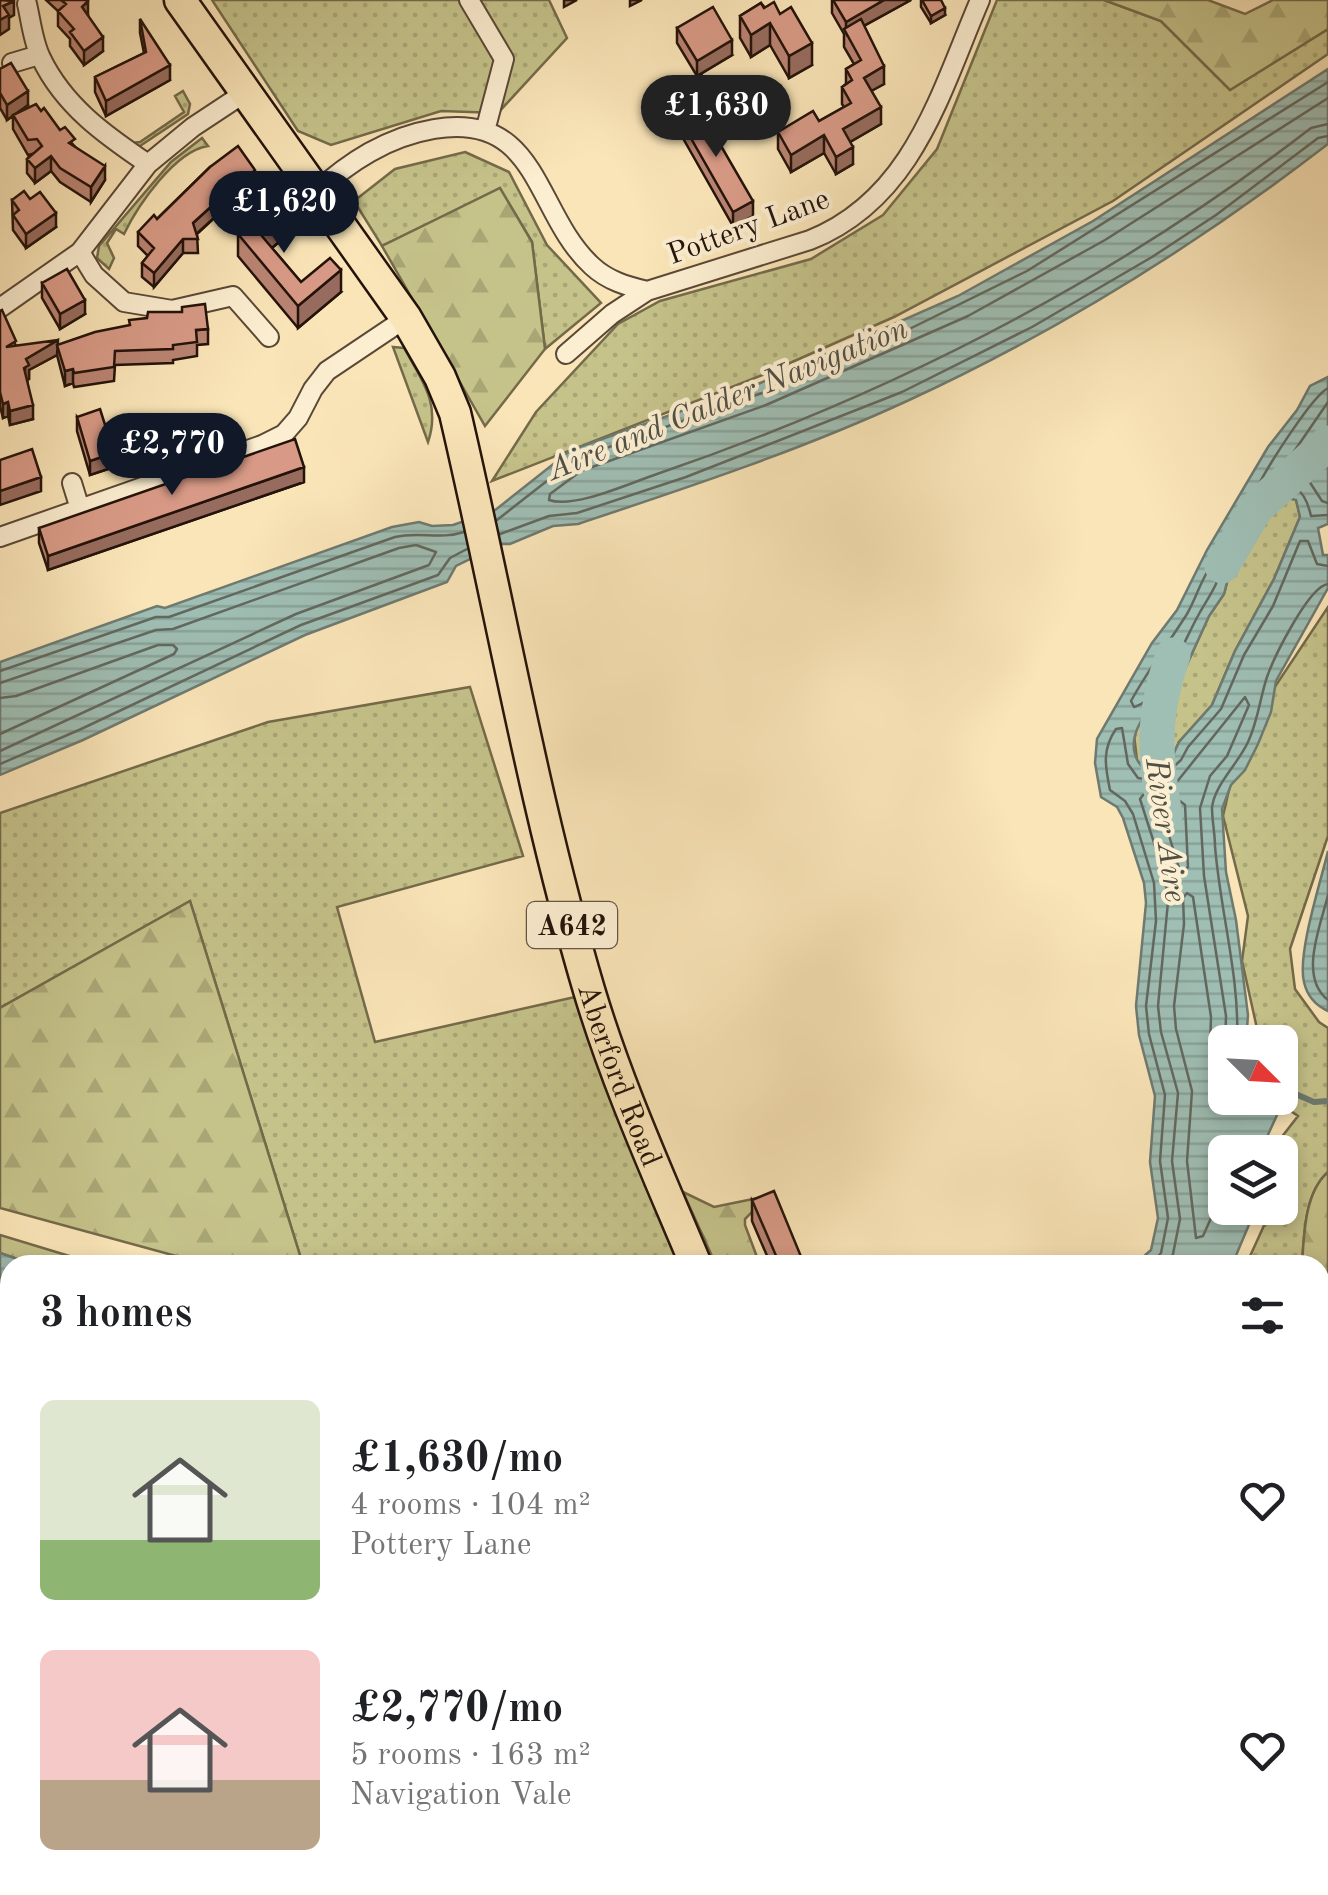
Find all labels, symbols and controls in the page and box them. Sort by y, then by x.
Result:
pin: £1,630 [635,75,797,160]
text: £1,630 [663,91,769,123]
pin: £1,620 [203,171,365,256]
street label: Pottery Lane [664,185,834,271]
text: £1,620 [231,187,337,219]
water label: Aire and Calder Navigation [541,314,913,489]
pin: £2,770 [91,413,253,498]
text: £2,770 [119,429,225,461]
water label: River Aire [1138,755,1190,905]
road number: A642 [527,902,617,948]
street label: Aberford Road [571,981,666,1171]
north arrow [1208,1025,1298,1115]
map controls [1208,1025,1298,1225]
button: layers [1208,1135,1298,1225]
icon: filters [1235,1288,1290,1343]
text: 3 homes [40,1294,192,1336]
text: £1,630/mo [350,1439,563,1481]
icon: home [120,1440,240,1560]
icon: heart [1235,1473,1290,1528]
text: 4 rooms · 104 m² [350,1490,591,1522]
text: Pottery Lane [350,1530,531,1562]
text: £2,770/mo [350,1689,563,1731]
icon: home [120,1690,240,1810]
icon: heart [1235,1723,1290,1778]
text: 5 rooms · 163 m² [350,1740,591,1772]
text: Navigation Vale [350,1780,571,1812]

